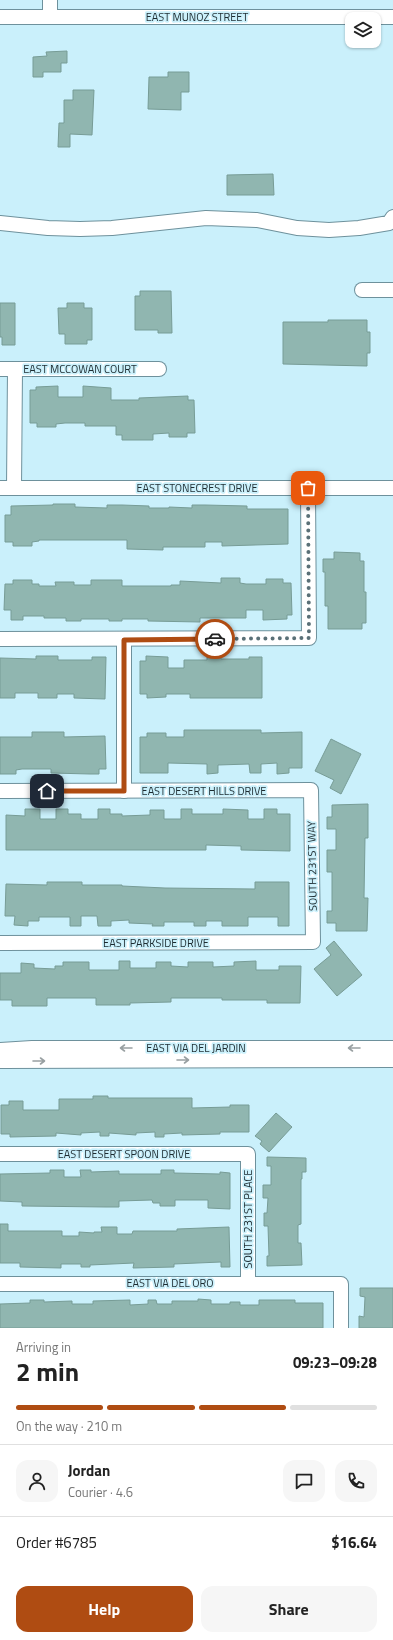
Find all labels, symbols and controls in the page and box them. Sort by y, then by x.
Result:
street label: EAST MUNOZ STREET [146,9,248,25]
map controls [345,12,381,48]
button: layers [345,12,381,48]
street label: EAST MCCOWAN COURT [23,361,137,377]
pin [291,471,325,505]
icon: bag [297,477,319,499]
street label: EAST STONECREST DRIVE [137,480,258,496]
courier [195,619,235,659]
icon: car [204,628,226,650]
pin [30,774,64,808]
icon: home [36,780,58,802]
street label: EAST DESERT HILLS DRIVE [142,783,266,799]
street label: SOUTH 231ST WAY [303,821,321,911]
street label: EAST PARKSIDE DRIVE [103,935,209,951]
street label: EAST VIA DEL JARDIN [146,1040,246,1056]
one-way arrow [120,1044,133,1052]
one-way arrow [348,1044,361,1052]
one-way arrow [176,1056,189,1064]
one-way arrow [32,1057,45,1065]
street label: EAST DESERT SPOON DRIVE [58,1146,190,1162]
street label: SOUTH 231ST PLACE [240,1170,256,1268]
street label: EAST VIA DEL ORO [127,1275,213,1291]
text: Arriving in [16,1337,71,1357]
text: 09:23–09:28 [293,1351,377,1374]
text: 2 min [16,1352,79,1391]
text: On the way · 210 m [16,1416,122,1436]
text: Jordan [68,1459,110,1482]
button: person [16,1460,58,1502]
button: chat [283,1460,325,1502]
button: phone [335,1460,377,1502]
text: Courier · 4.6 [68,1482,133,1502]
text: Order #6785 [16,1531,97,1554]
text: $16.64 [331,1531,377,1554]
button: Help [16,1586,193,1632]
button: Share [201,1586,377,1632]

